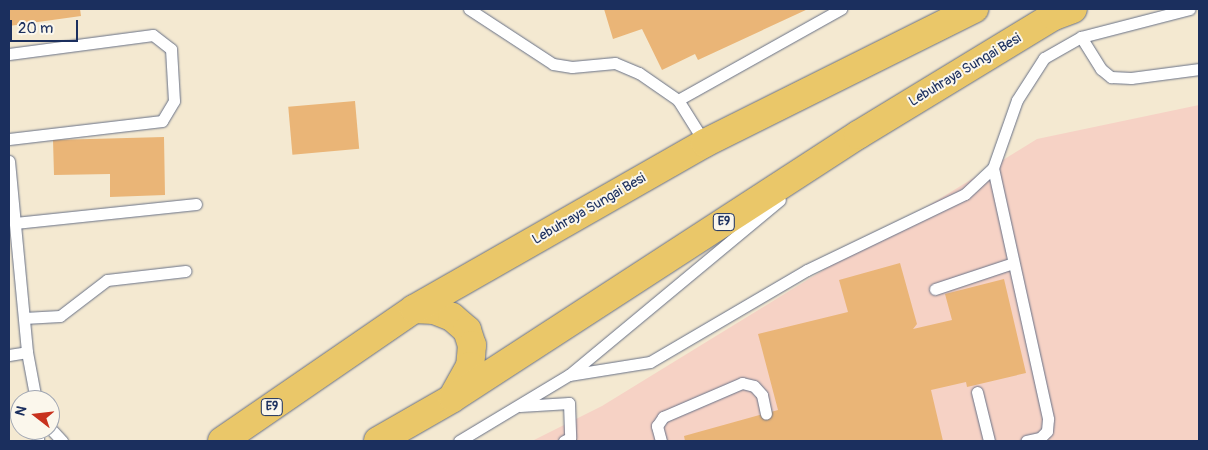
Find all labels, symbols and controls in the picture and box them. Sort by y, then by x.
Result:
scale bar [12,10,80,42]
text: 20 m [18,19,53,38]
street label: Lebuhraya Sungai Besi [906,30,1024,110]
street label: Lebuhraya Sungai Besi [529,170,649,248]
road number: E9 [713,212,735,232]
north arrow [10,390,60,440]
road number: E9 [261,398,283,417]
text: N [12,404,31,418]

